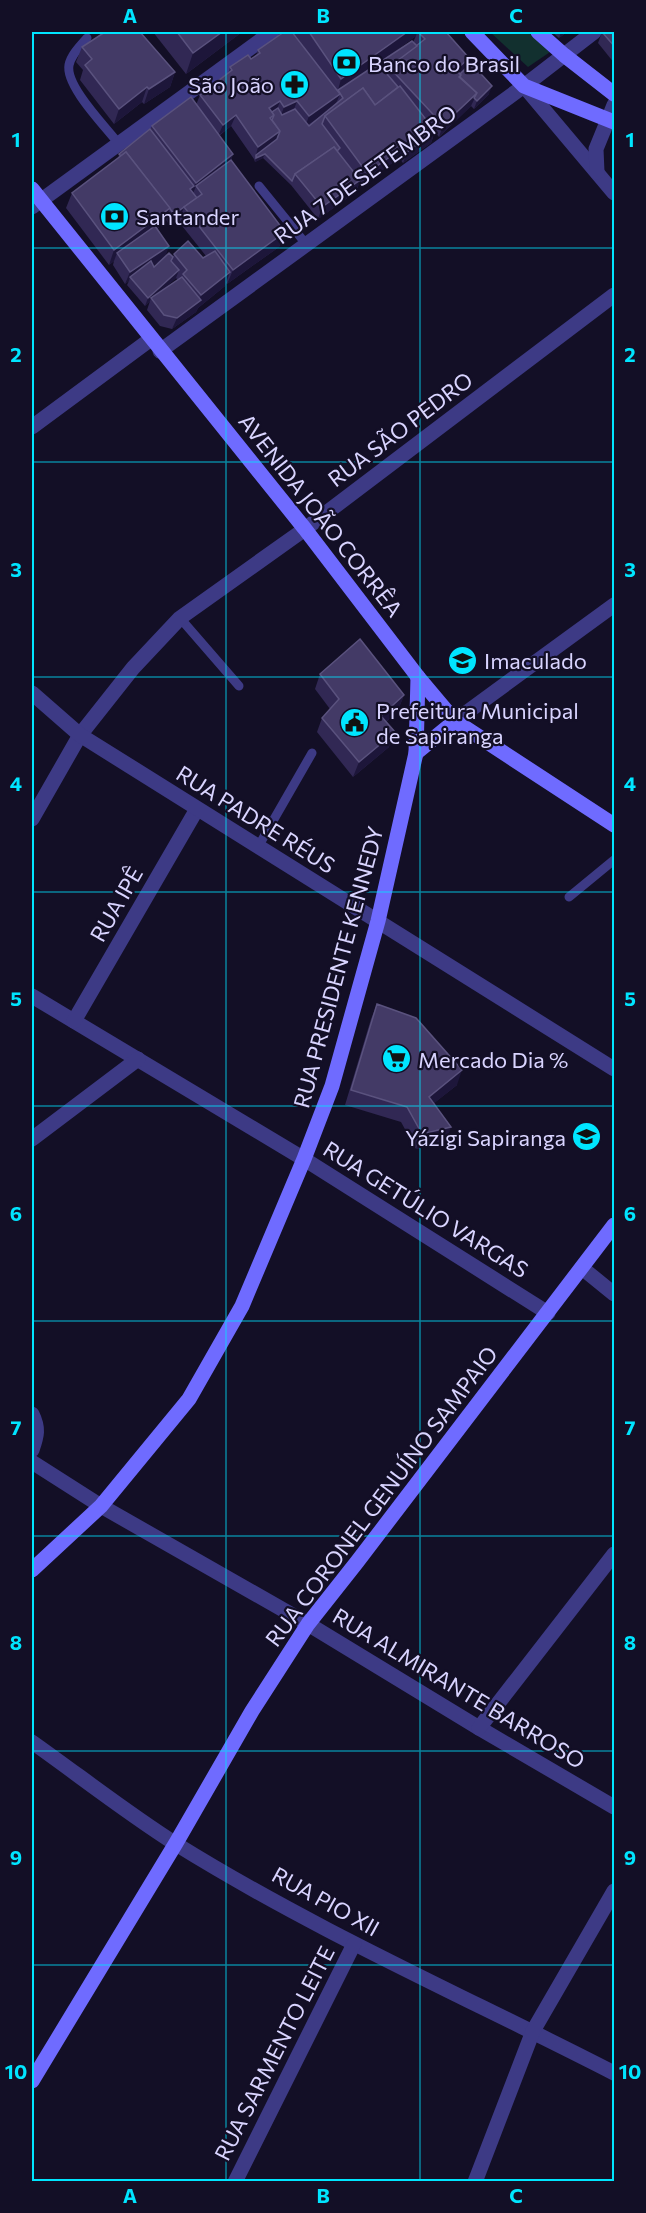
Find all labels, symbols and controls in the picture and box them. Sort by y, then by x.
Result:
text: A [123,3,137,27]
text: B [316,3,330,27]
text: C [509,3,523,27]
bank icon: Banco do Brasil [331,47,363,79]
place label: Banco do Brasil [368,50,520,77]
pharmacy icon: São João [279,68,311,100]
place label: São João [188,71,274,98]
street label: RUA 7 DE SETEMBRO [268,99,462,249]
text: 1 [11,127,21,151]
text: 1 [625,127,635,151]
bank icon: Santander [99,200,131,232]
place label: Santander [136,203,239,230]
text: 2 [10,342,22,366]
text: 2 [624,342,636,366]
street label: RUA SÃO PEDRO [322,366,478,492]
street label: AVENIDA JOÃO CORRÊA [233,408,409,622]
text: 3 [10,557,22,581]
text: 3 [624,557,636,581]
school or university icon: Imaculado [447,644,479,676]
place label: Imaculado [484,647,587,674]
place label: Prefeitura Municipal de Sapiranga [376,697,579,749]
public building icon: Prefeitura Municipal de Sapiranga [339,707,371,739]
street label: RUA PADRE RÉUS [172,759,340,879]
text: 4 [10,771,22,795]
text: 4 [624,771,636,795]
street label: RUA PRESIDENTE KENNEDY [287,823,389,1111]
street label: RUA IPÊ [84,862,148,946]
text: 5 [10,986,22,1010]
text: 5 [624,986,636,1010]
supermarket icon: Mercado Dia % [381,1043,413,1075]
place label: Mercado Dia % [418,1046,568,1073]
school or university icon: Yázigi Sapiranga [571,1121,603,1153]
place label: Yázigi Sapiranga [405,1124,566,1151]
street label: RUA GETÚLIO VARGAS [318,1135,534,1283]
text: 6 [10,1201,22,1225]
text: 6 [624,1201,636,1225]
street label: RUA CORONEL GENUÍNO SAMPAIO [259,1341,503,1651]
text: 7 [11,1415,22,1439]
text: 7 [625,1415,636,1439]
street label: RUA ALMIRANTE BARROSO [328,1602,590,1774]
text: 8 [10,1630,22,1654]
text: 8 [624,1630,636,1654]
text: 9 [10,1845,22,1869]
text: 9 [624,1845,636,1869]
street label: RUA PIO XII [268,1860,384,1942]
street label: RUA SARMENTO LEITE [208,1941,340,2165]
text: 10 [5,2059,27,2083]
text: 10 [619,2059,641,2083]
text: A [123,2183,137,2207]
text: B [316,2183,330,2207]
text: C [509,2183,523,2207]

